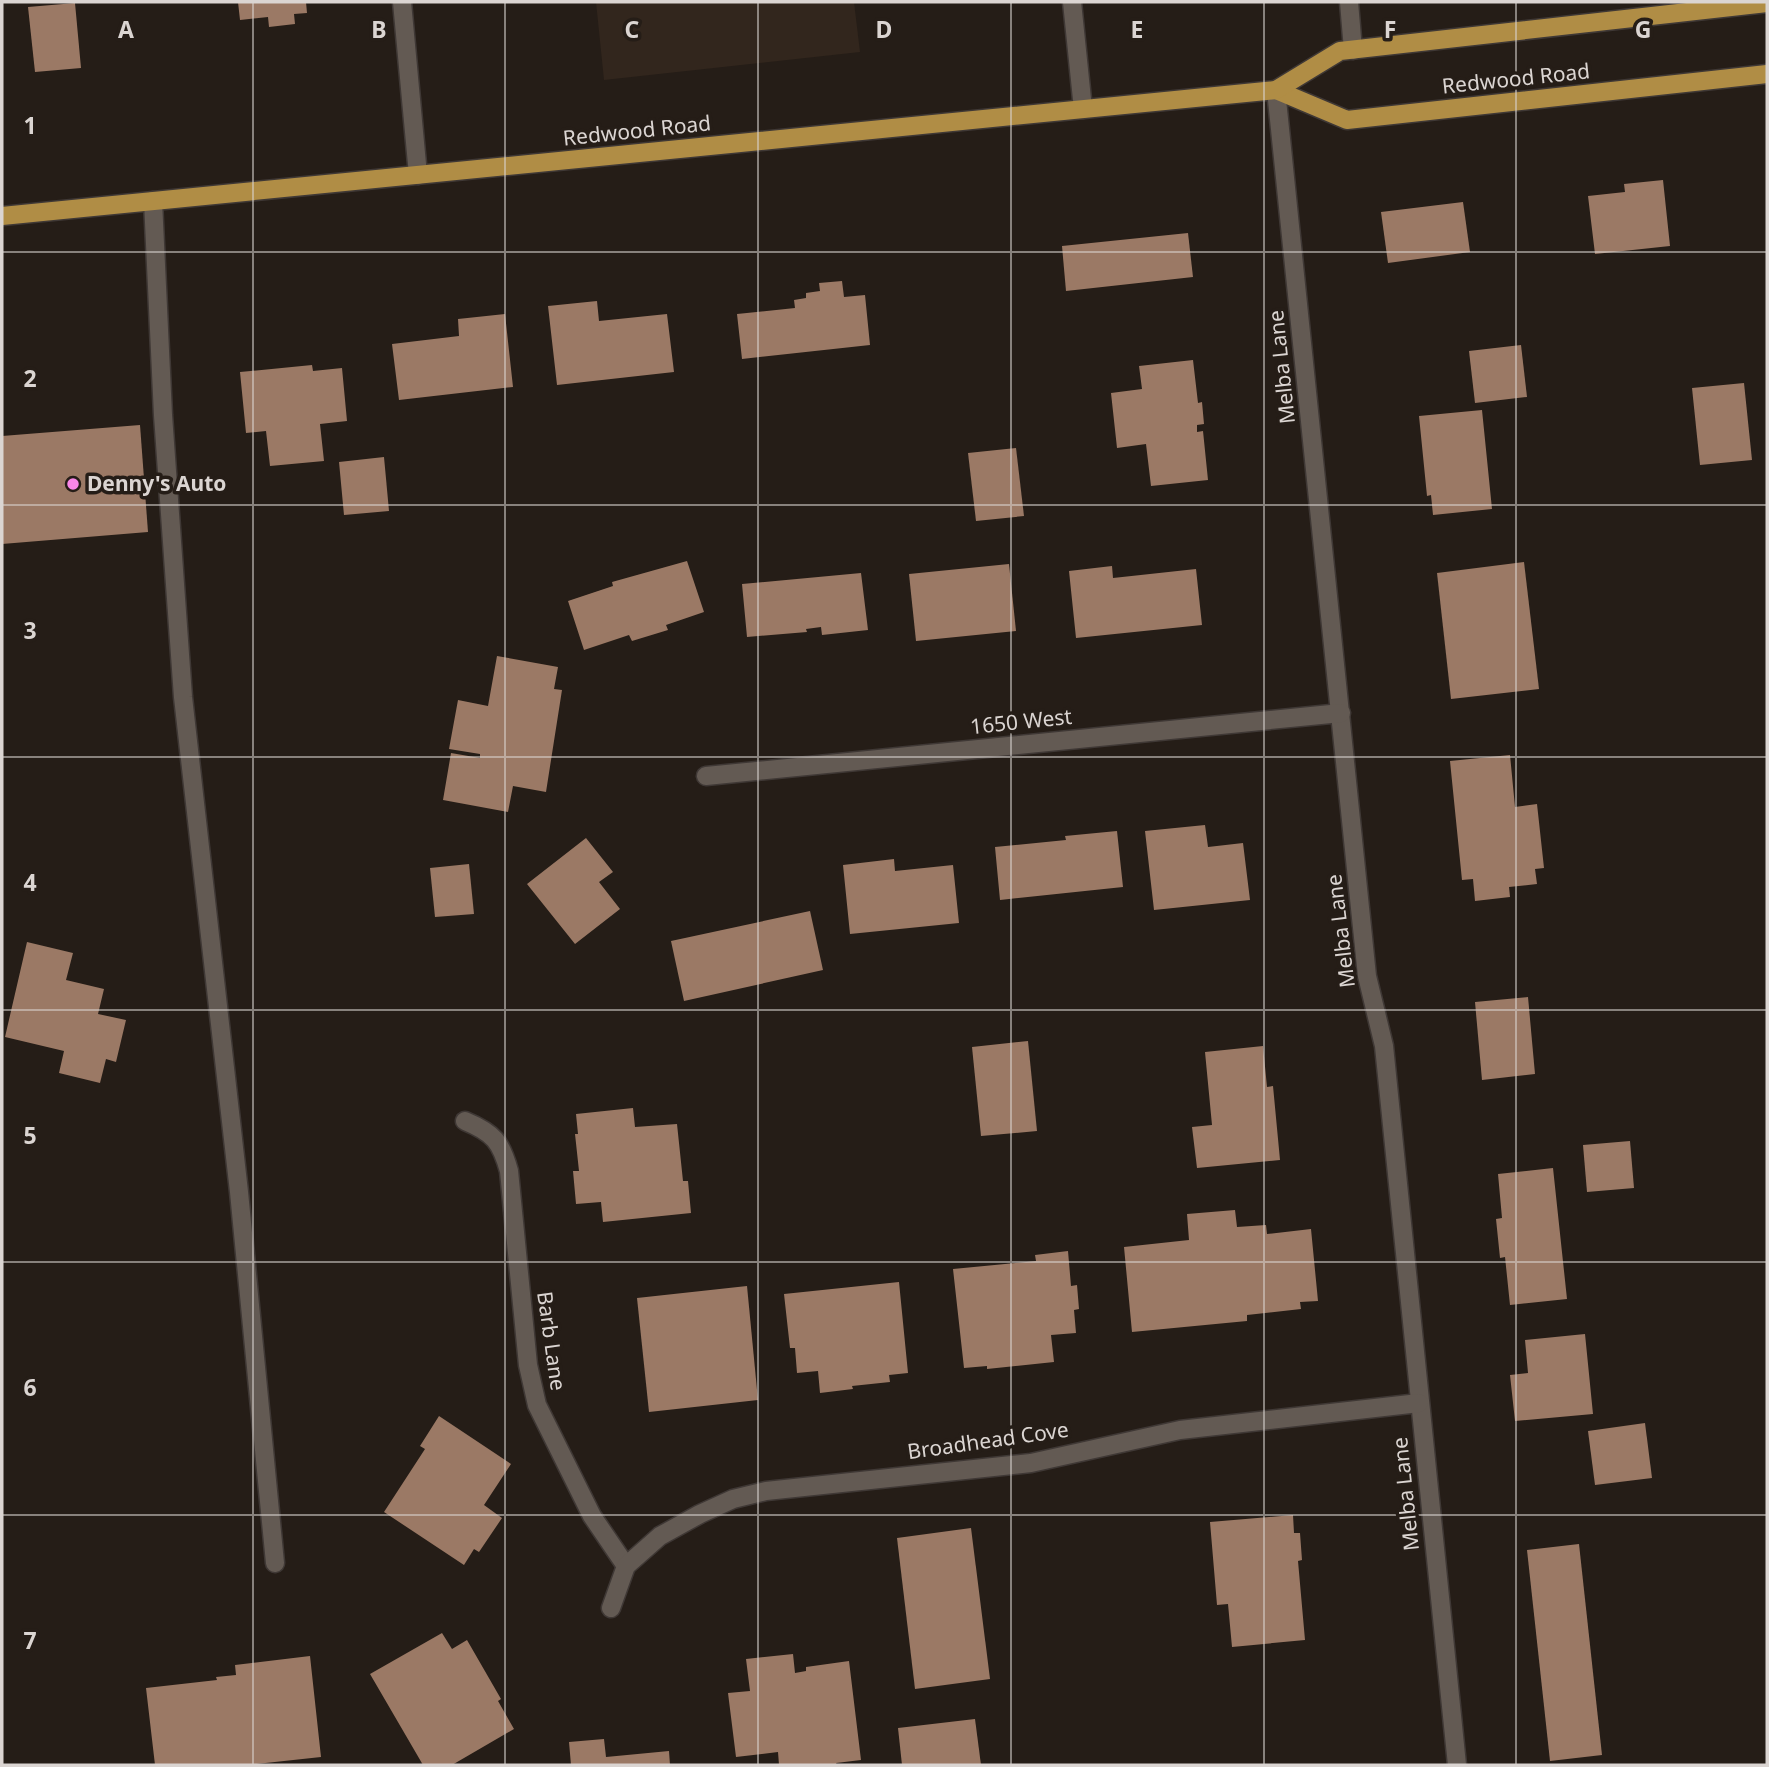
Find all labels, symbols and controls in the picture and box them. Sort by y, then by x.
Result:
text: A [118,13,134,45]
text: B [371,13,387,45]
text: C [625,13,640,45]
text: D [876,13,892,45]
text: E [1131,13,1143,45]
text: F [1384,13,1396,45]
text: G [1635,13,1651,45]
street label: Redwood Road [1441,56,1591,100]
street label: Redwood Road [562,108,712,152]
text: 1 [23,109,37,141]
street label: Melba Lane [1261,309,1301,425]
text: 2 [23,362,37,394]
place label: Denny's Auto [87,469,226,497]
marker: Denny's Auto [65,476,81,492]
text: 3 [23,614,37,646]
street label: 1650 West [969,702,1074,740]
text: 4 [23,866,37,898]
street label: Melba Lane [1319,873,1361,989]
text: 5 [23,1119,37,1151]
street label: Barb Lane [531,1289,573,1392]
text: 6 [23,1371,37,1403]
street label: Broadhead Cove [906,1415,1070,1465]
street label: Melba Lane [1385,1436,1425,1552]
text: 7 [23,1624,37,1656]

